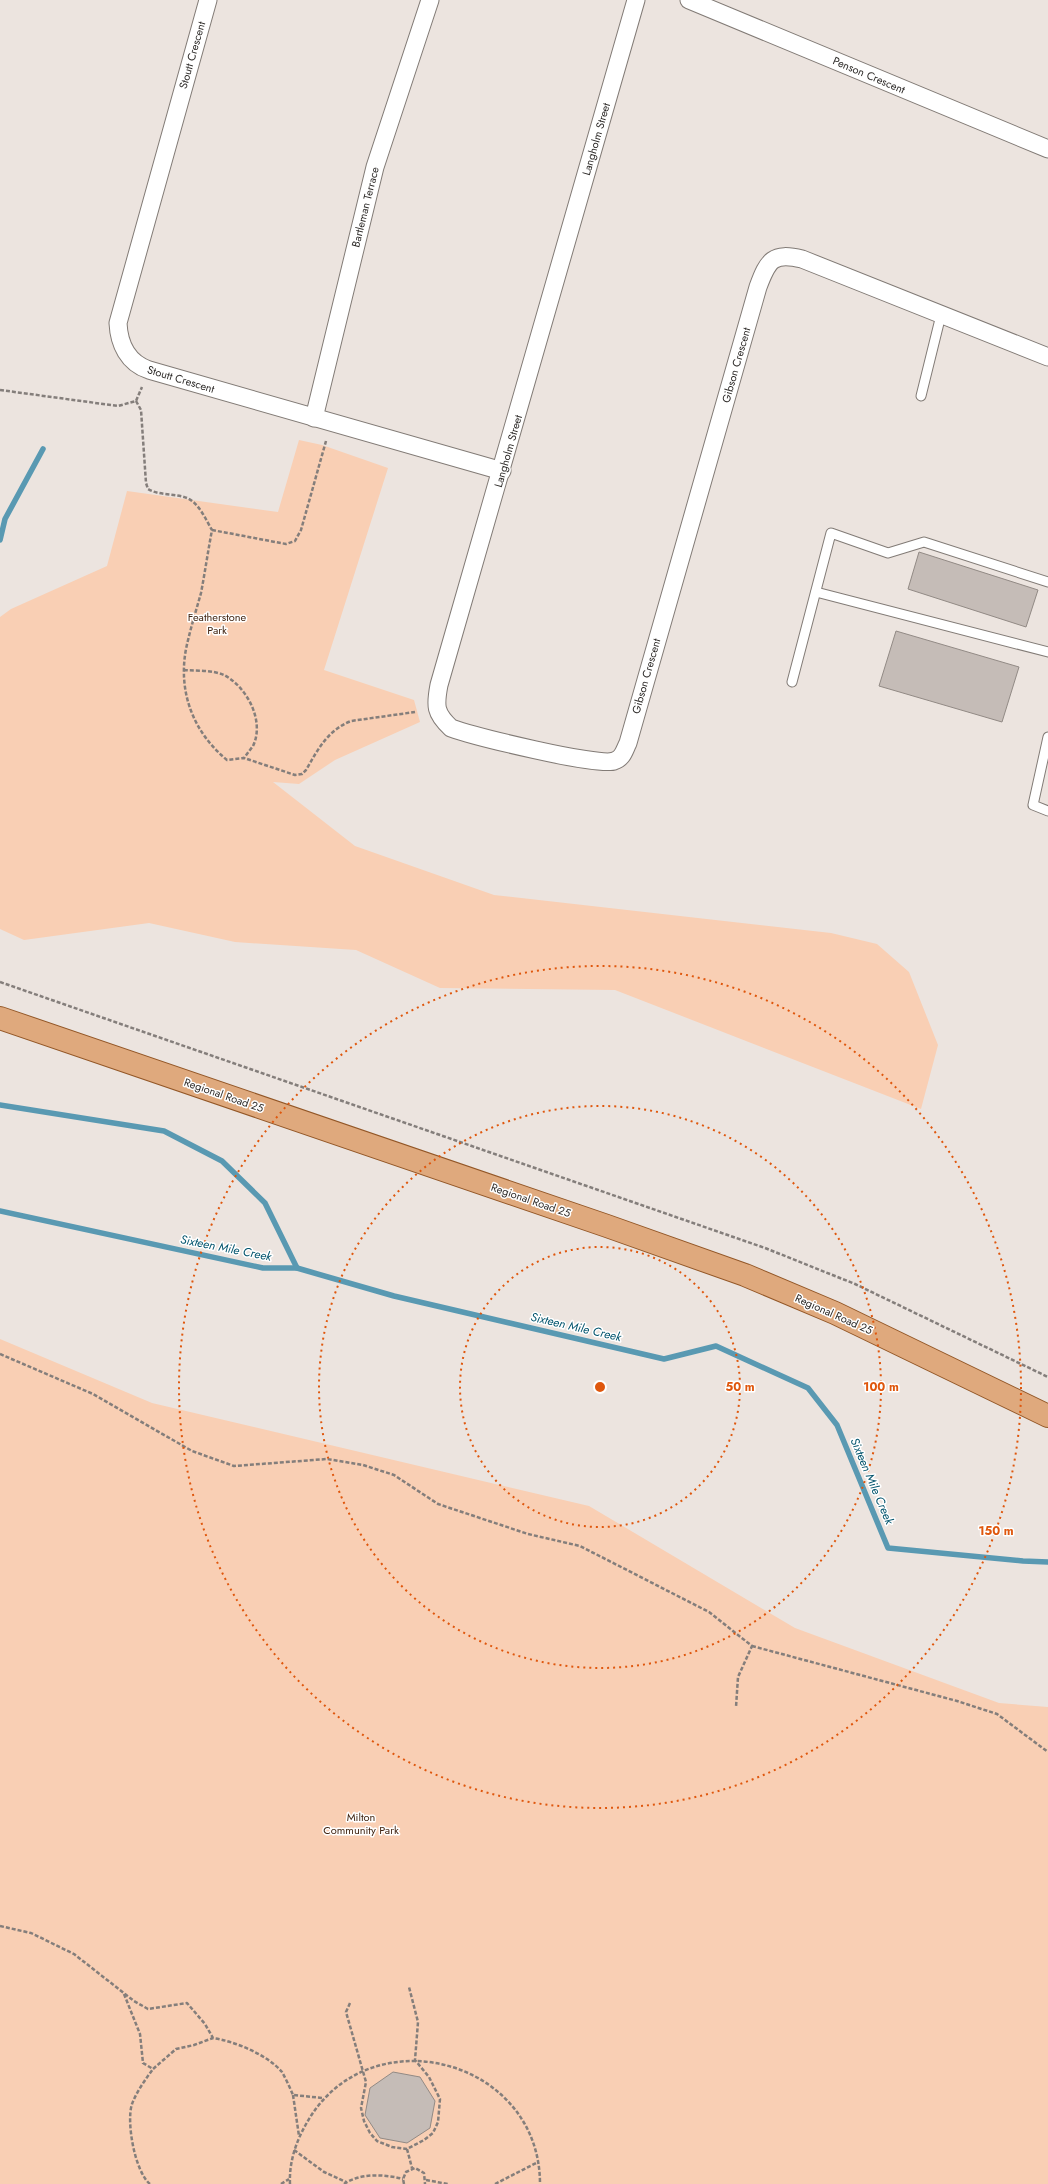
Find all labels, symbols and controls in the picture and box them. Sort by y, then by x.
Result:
street label: Stoutt Crescent [175,19,209,91]
street label: Penson Crescent [830,53,908,98]
street label: Langholm Street [578,101,614,177]
street label: Bartleman Terrace [347,165,383,249]
street label: Gibson Crescent [718,325,755,405]
street label: Stoutt Crescent [145,361,217,397]
street label: Langholm Street [490,413,526,489]
park label: Featherstone Park [188,609,247,638]
street label: Gibson Crescent [628,636,665,716]
street label: Regional Road 25 [182,1074,266,1116]
street label: Regional Road 25 [489,1179,573,1221]
water label: Sixteen Mile Creek [179,1230,274,1266]
street label: Regional Road 25 [793,1290,875,1338]
water label: Sixteen Mile Creek [529,1308,624,1346]
text: 50 m [725,1378,755,1396]
text: 100 m [863,1378,899,1396]
centre of rings [593,1380,607,1394]
water label: Sixteen Mile Creek [846,1435,899,1528]
text: 150 m [978,1522,1014,1540]
park label: Milton Community Park [323,1809,399,1838]

